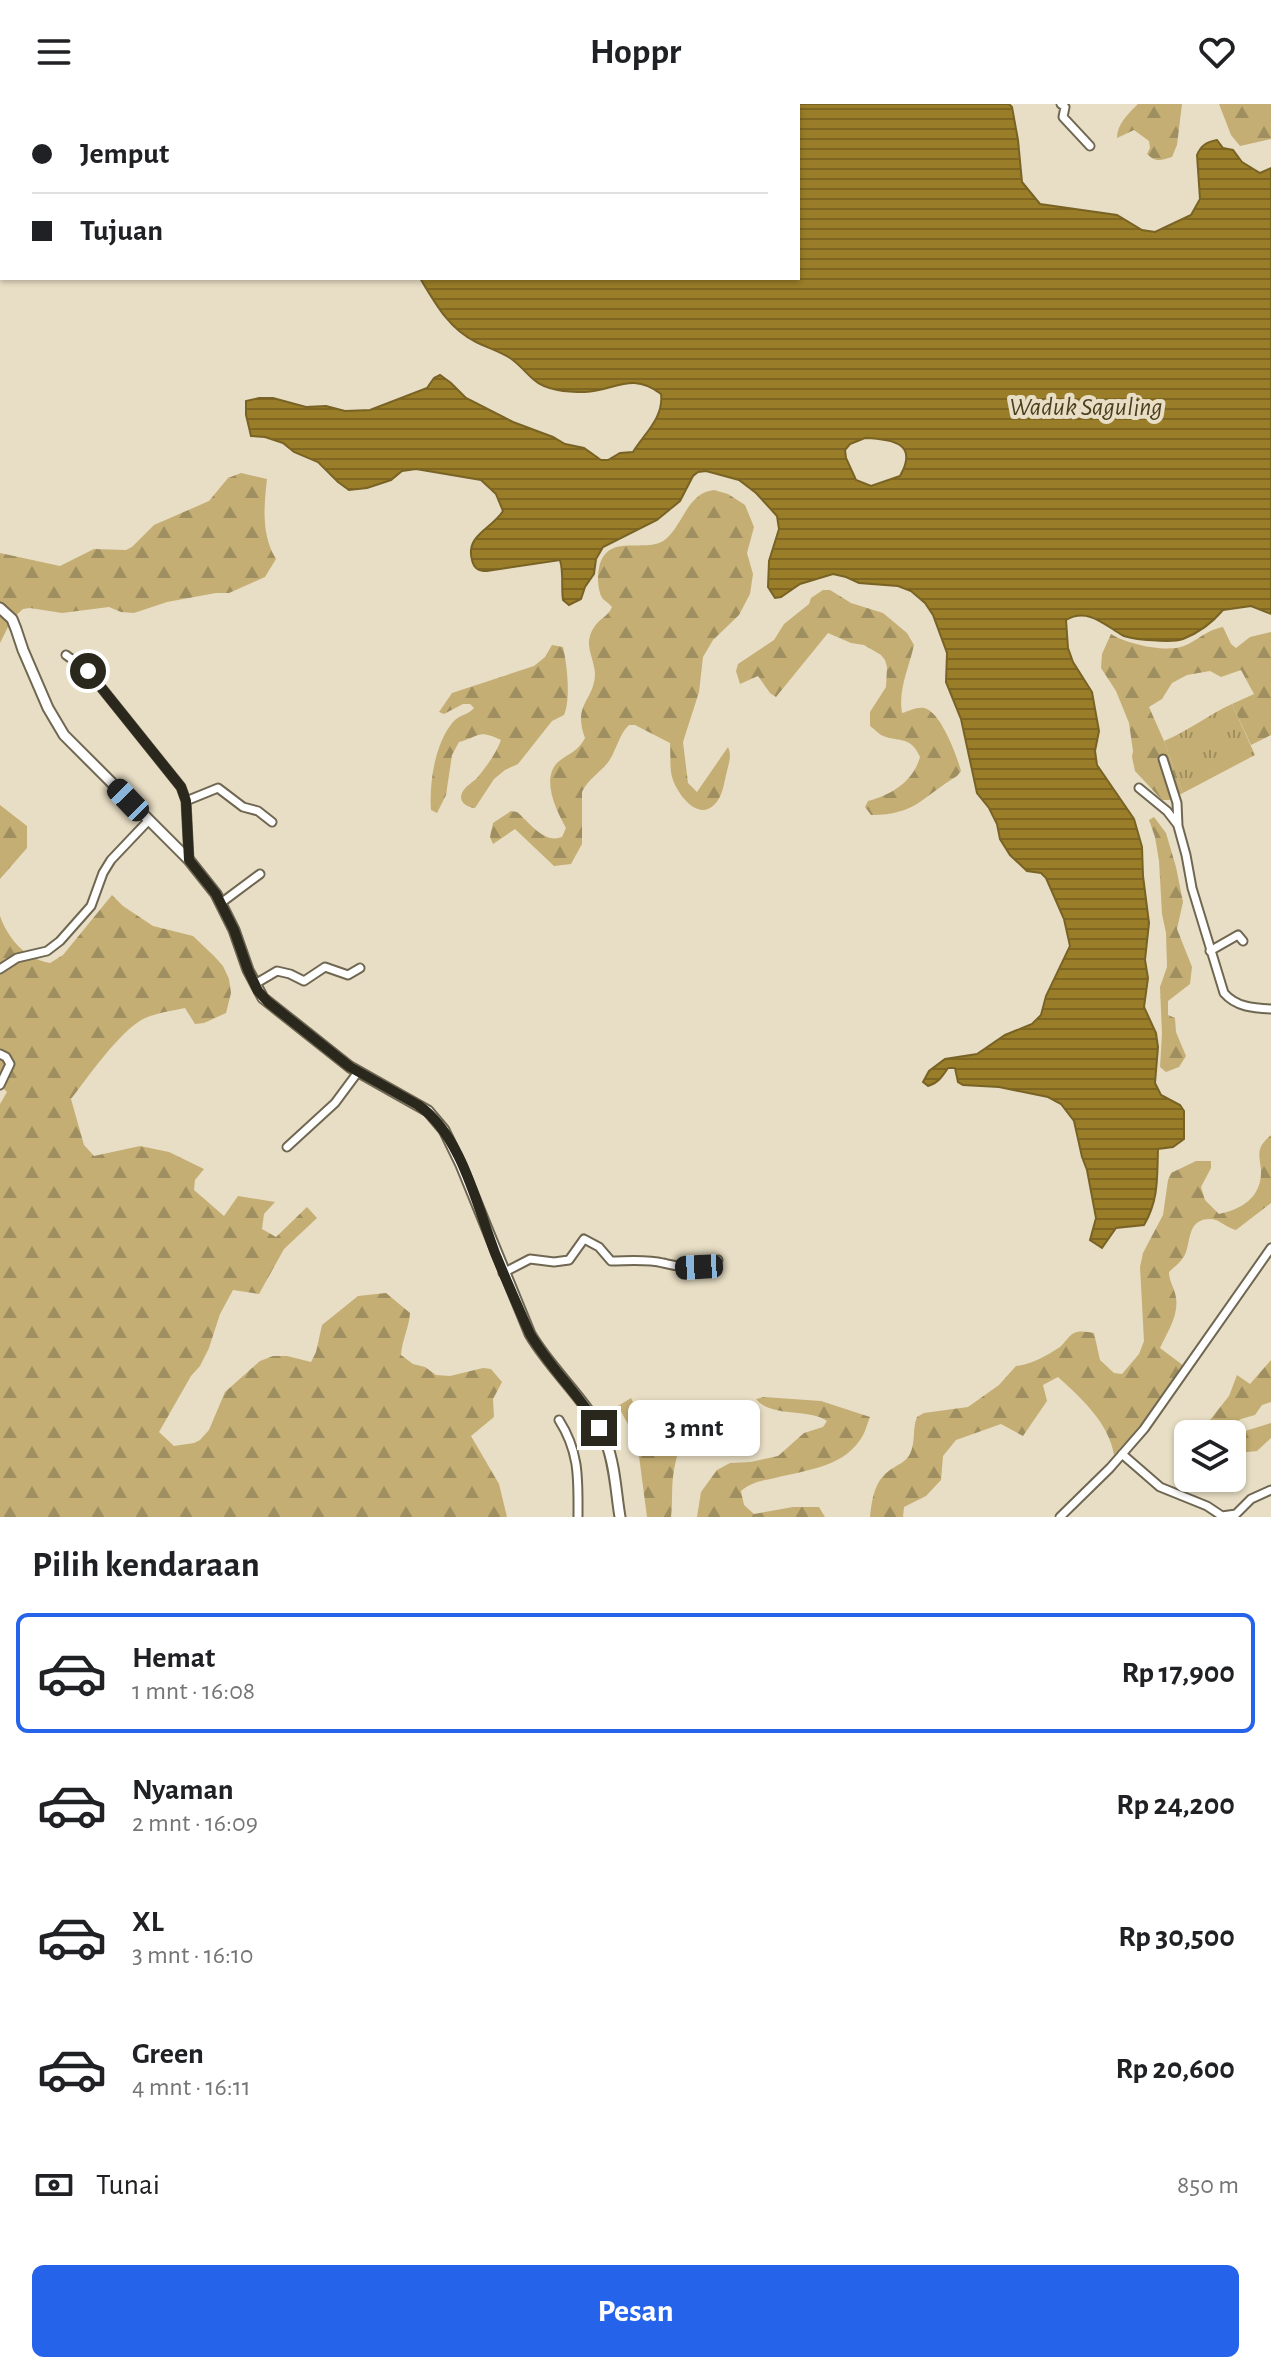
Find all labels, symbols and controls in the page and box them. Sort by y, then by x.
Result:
icon: menu [32,30,76,74]
icon: heart [1195,30,1239,74]
text: Hoppr [590,34,681,70]
text: Jemput [80,139,169,169]
text: Tujuan [80,216,163,246]
water label: Waduk Saguling [1009,394,1163,420]
route start [70,653,106,689]
car [103,774,153,826]
car [674,1254,724,1280]
callout: 3 mnt [627,1400,759,1456]
route end [581,1410,617,1446]
text: 3 mnt [665,1415,723,1441]
map controls [1174,1420,1246,1492]
button: layers [1174,1420,1246,1492]
text: Pilih kendaraan [32,1547,260,1583]
icon: car [36,1637,108,1709]
text: Hemat [132,1643,215,1673]
text: Rp 17,900 [1121,1658,1235,1688]
text: 1 mnt · 16:08 [132,1678,255,1704]
icon: car [36,1769,108,1841]
text: Nyaman [132,1775,234,1805]
text: Rp 24,200 [1116,1790,1235,1820]
text: 2 mnt · 16:09 [132,1810,258,1836]
icon: car [36,1901,108,1973]
text: XL [132,1907,164,1937]
text: Rp 30,500 [1118,1922,1235,1952]
text: 3 mnt · 16:10 [132,1942,254,1968]
icon: car [36,2033,108,2105]
text: Green [132,2039,204,2069]
text: Rp 20,600 [1115,2054,1235,2084]
text: 4 mnt · 16:11 [132,2074,251,2100]
icon: cash [32,2163,76,2207]
text: Tunai [96,2170,160,2200]
text: 850 m [1177,2172,1239,2198]
button: Pesan [32,2265,1239,2357]

